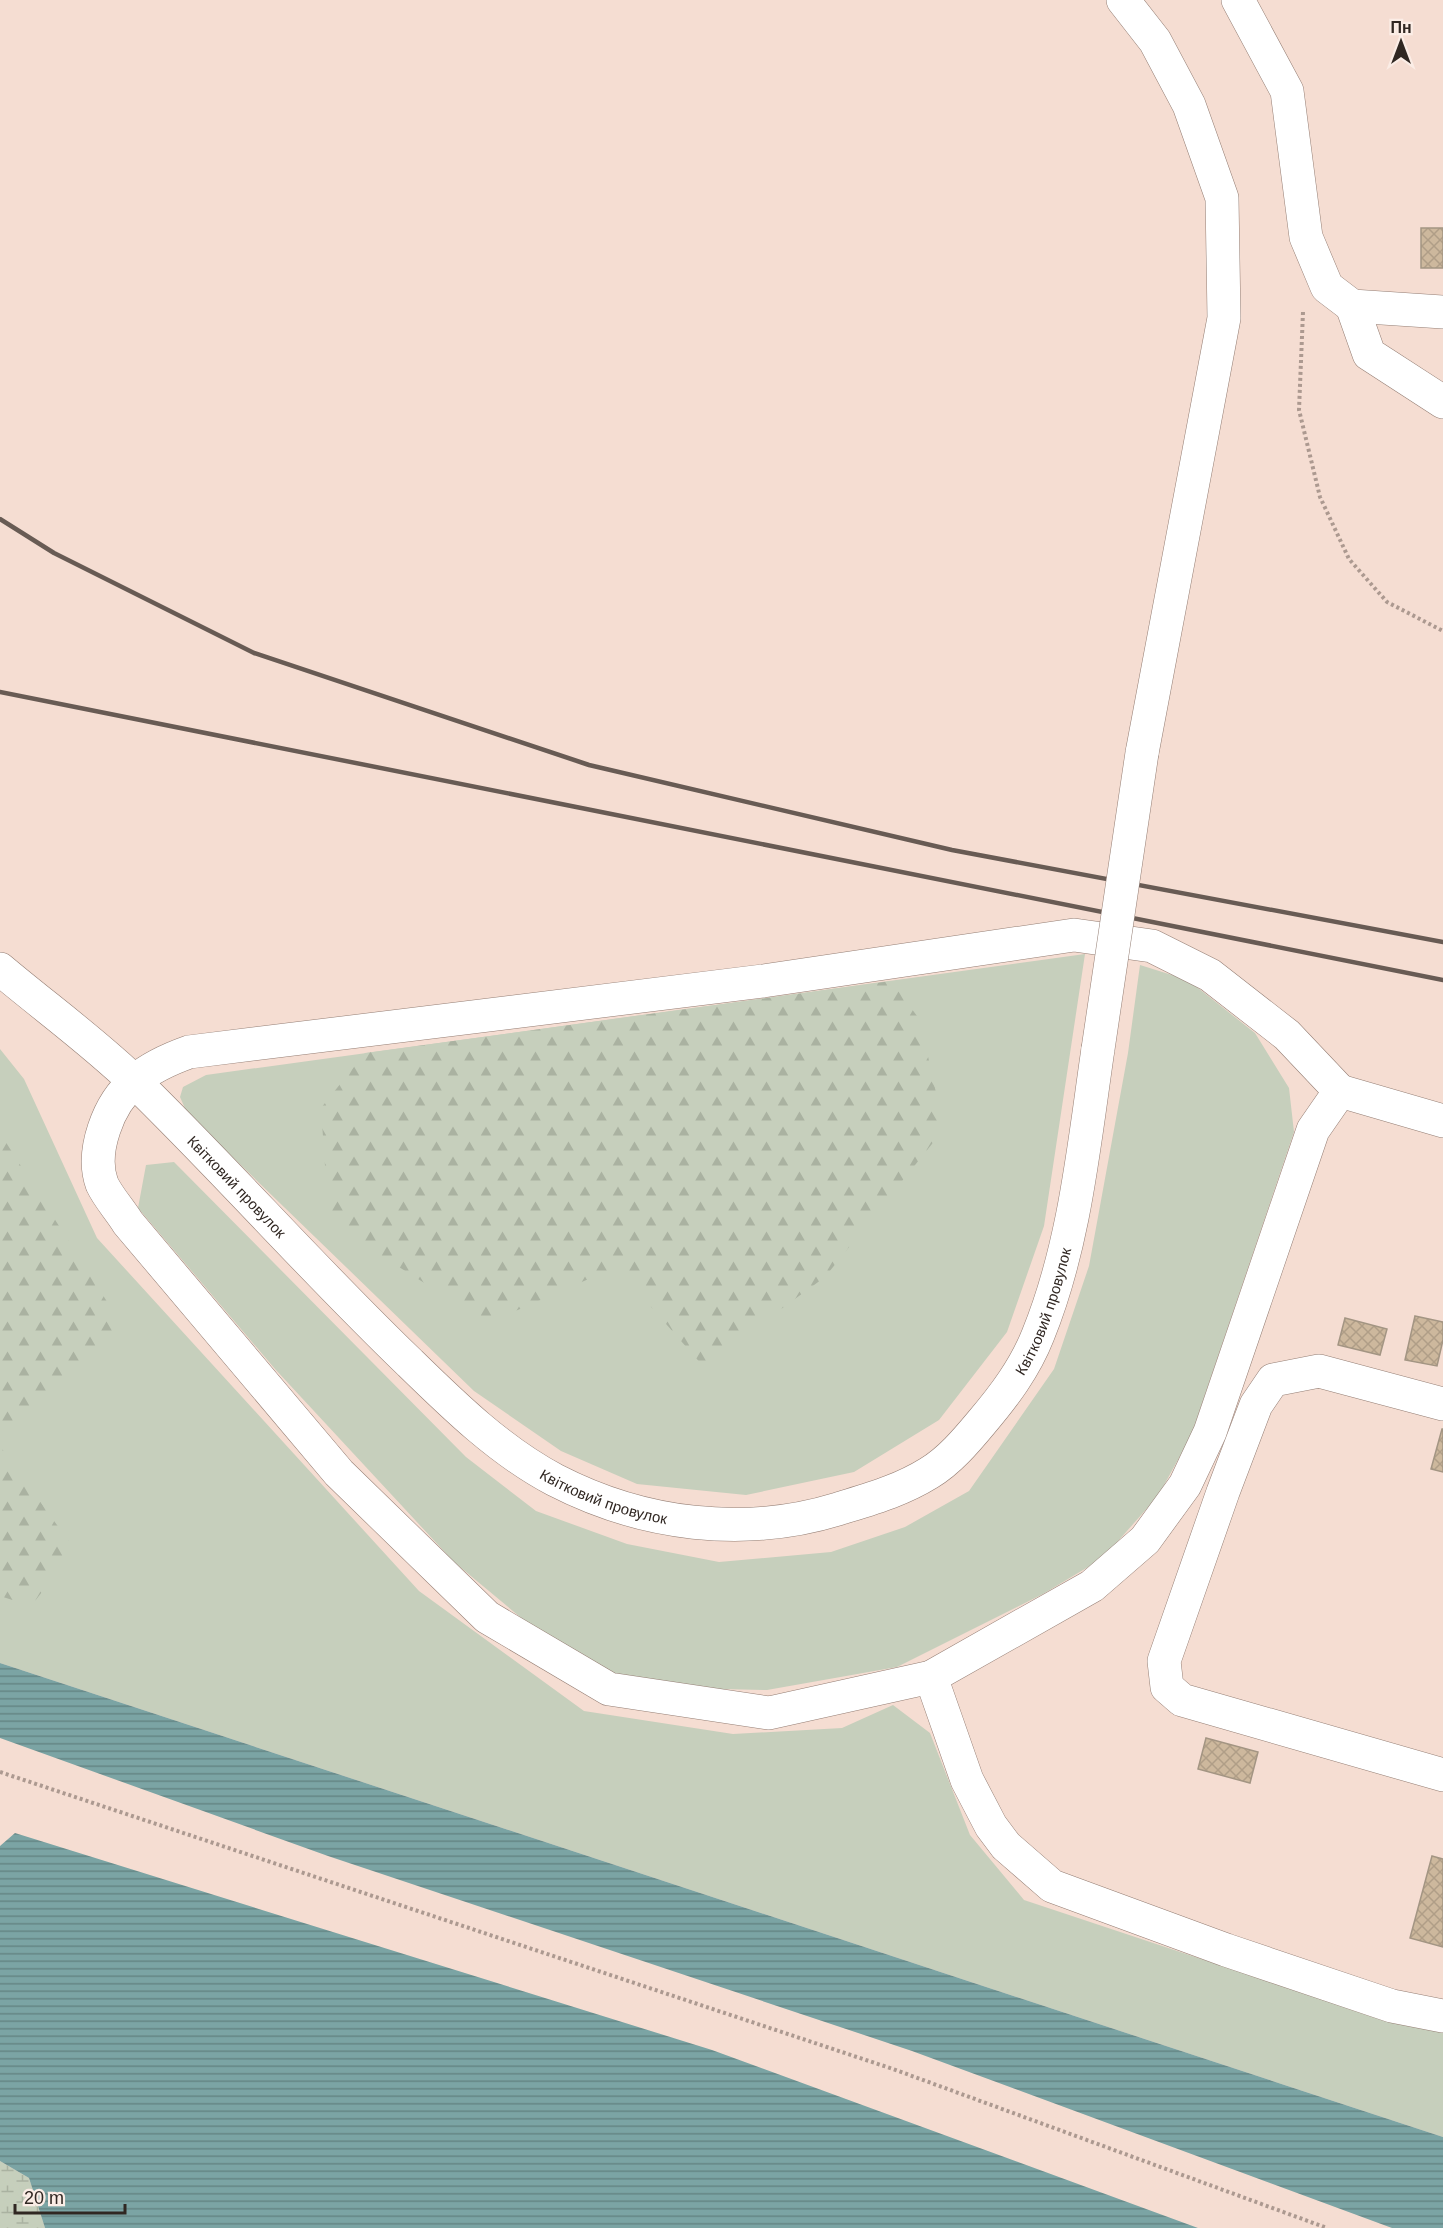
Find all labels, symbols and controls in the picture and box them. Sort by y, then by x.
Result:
north arrow [1371,12,1431,72]
text: Пн [1390,19,1412,36]
street label: Квітковий провулок [184,1132,290,1241]
street label: Квітковий провулок [1011,1246,1074,1378]
street label: Квітковий провулок [537,1465,669,1527]
scale bar [15,2177,124,2215]
text: 20 m [24,2188,64,2208]

